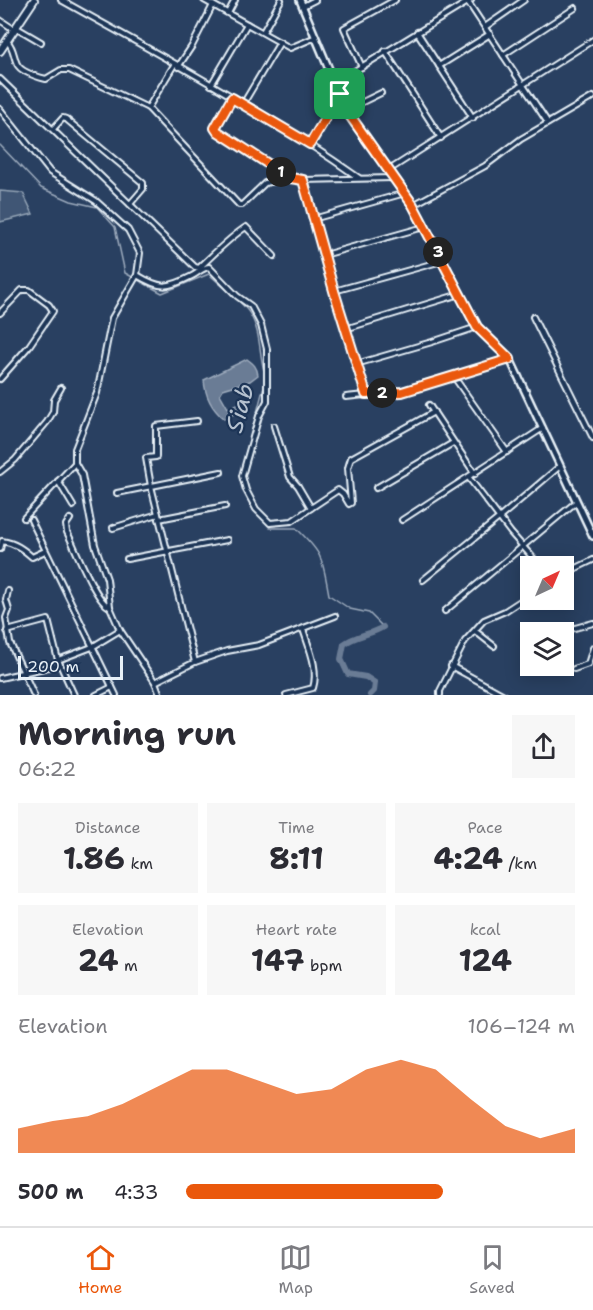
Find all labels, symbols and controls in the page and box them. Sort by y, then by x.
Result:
pin [314,68,365,119]
icon: arrive [323,77,356,110]
pin: 1 [266,157,296,187]
text: 1 [277,161,285,182]
pin: 3 [423,237,453,267]
text: 3 [432,241,444,262]
pin: 2 [367,378,397,408]
water label: Siab [218,380,262,436]
text: 2 [376,382,388,403]
north arrow [520,556,574,610]
map controls [520,556,574,676]
button: layers [520,622,574,676]
scale bar [18,653,123,680]
text: 200 m [27,656,79,677]
text: Morning run [18,711,236,756]
button: share [512,715,575,778]
text: 06:22 [18,756,76,782]
text: Distance [75,817,141,838]
text: Time [278,817,315,838]
text: Pace [468,817,503,838]
text: 1.86 [63,838,125,879]
text: 8:11 [269,838,324,879]
text: 4:24 [433,838,503,879]
text: km [125,853,153,874]
text: /km [503,853,537,874]
text: Elevation [72,919,144,940]
text: Heart rate [256,919,337,940]
text: kcal [470,919,501,940]
text: 24 [78,940,119,981]
text: 147 [251,940,305,981]
text: 124 [458,940,512,981]
text: m [119,955,138,976]
text: bpm [305,955,342,976]
text: Elevation [18,1013,108,1039]
text: 106–124 m [467,1013,575,1039]
text: 500 m [18,1179,84,1205]
text: 4:33 [114,1179,158,1205]
tab: Home [78,1241,122,1298]
tab: Map [279,1241,313,1298]
tab: Saved [469,1241,515,1298]

